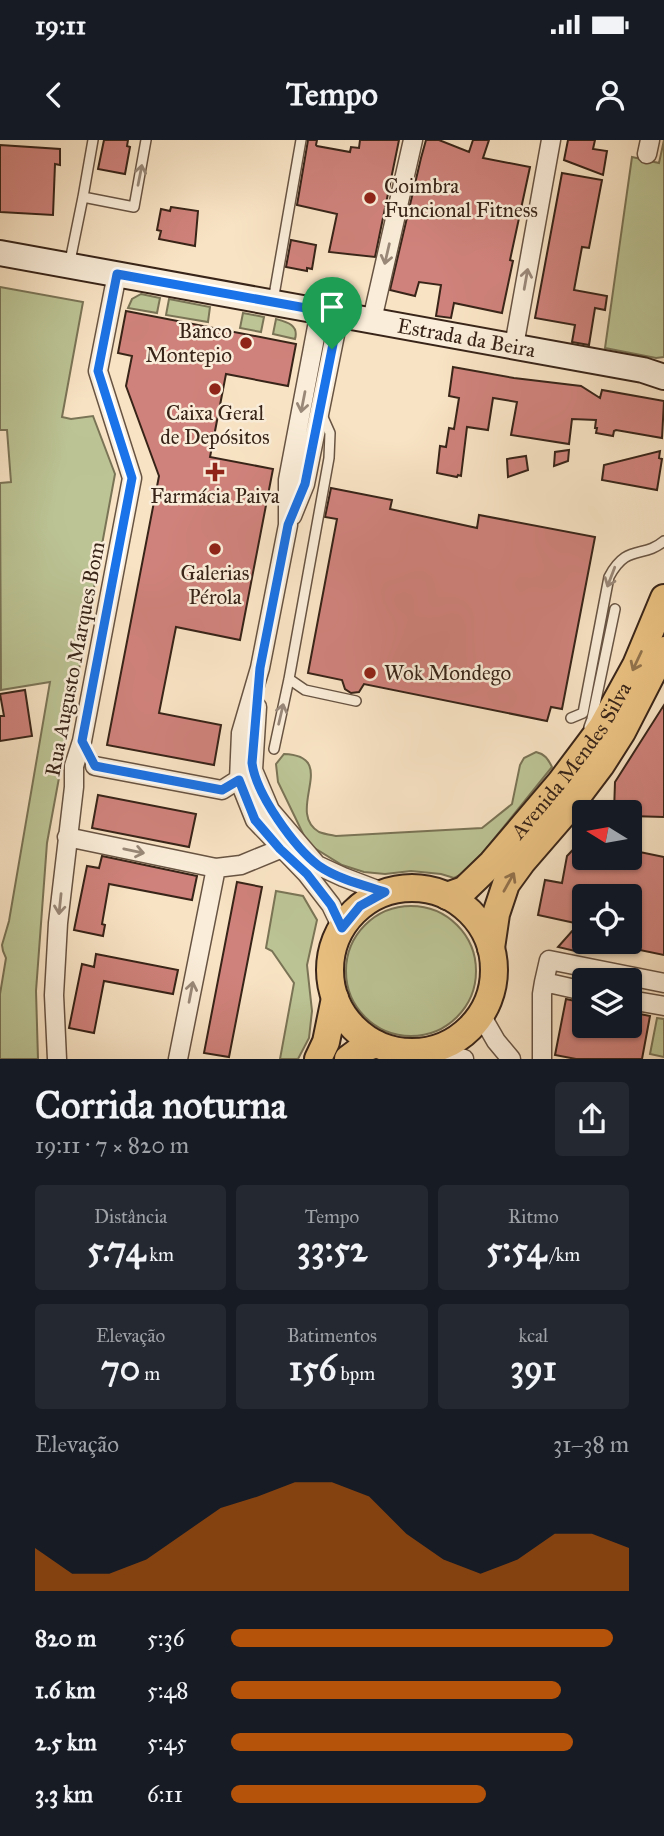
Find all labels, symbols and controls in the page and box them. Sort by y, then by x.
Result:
text: 19:11 [35,9,86,41]
text: Tempo [286,75,378,114]
icon: back [35,76,73,114]
icon: person [591,76,629,114]
one-way arrow [133,164,147,187]
place label: Coimbra Funcional Fitness [384,173,538,223]
marker: Coimbra Funcional Fitness [362,190,378,206]
one-way arrow [380,242,393,265]
one-way arrow [520,268,533,291]
pin [302,277,362,349]
icon: arrive [313,288,351,326]
street label: Estrada da Beira [395,313,538,363]
place label: Banco Montepio [145,318,232,368]
marker: Banco Montepio [238,335,254,351]
marker: Caixa Geral de Depósitos [207,381,223,397]
one-way arrow [296,390,309,413]
place label: Caixa Geral de Depósitos [160,400,270,450]
marker: Farmácia Paiva [207,464,223,480]
place label: Farmácia Paiva [150,483,280,509]
street label: Rua Augusto Marques Bom [39,539,111,779]
marker: Galerias Pérola [207,541,223,557]
place label: Galerias Pérola [181,560,249,610]
one-way arrow [604,565,616,587]
one-way arrow [630,650,644,671]
place label: Wok Mondego [384,660,512,686]
marker: Wok Mondego [362,665,378,681]
street label: Avenida Mendes Silva [505,678,637,845]
one-way arrow [275,703,289,726]
north arrow [572,800,642,870]
map controls [572,800,642,1038]
one-way arrow [122,844,145,858]
one-way arrow [502,873,516,893]
button: locate [572,884,642,954]
one-way arrow [53,893,66,915]
button: layers [572,968,642,1038]
one-way arrow [185,981,199,1004]
text: Corrida noturna [35,1082,287,1128]
button: share [555,1082,629,1156]
text: 19:11 · 7 × 820 m [35,1131,189,1159]
text: Distância [94,1205,167,1228]
text: Tempo [305,1205,359,1228]
text: Ritmo [508,1205,559,1228]
text: 5.74 [87,1228,145,1271]
text: 33:52 [297,1228,367,1271]
text: 5:54 [486,1228,546,1271]
text: km [145,1243,174,1266]
text: /km [546,1243,580,1266]
text: Elevação [96,1324,165,1347]
text: Batimentos [287,1324,377,1347]
text: kcal [518,1324,548,1347]
text: 70 [101,1347,140,1390]
text: 156 [289,1347,337,1390]
text: 391 [510,1347,557,1390]
text: m [140,1362,160,1385]
text: bpm [337,1362,375,1385]
text: Elevação [35,1430,119,1458]
text: 31–38 m [553,1430,629,1458]
text: 820 m [35,1624,96,1652]
text: 5:36 [147,1624,184,1652]
text: 1.6 km [35,1676,96,1704]
text: 5:48 [147,1676,189,1704]
text: 2.5 km [35,1728,97,1756]
text: 5:45 [147,1728,187,1756]
text: 3.3 km [35,1780,93,1808]
text: 6:11 [147,1780,183,1808]

